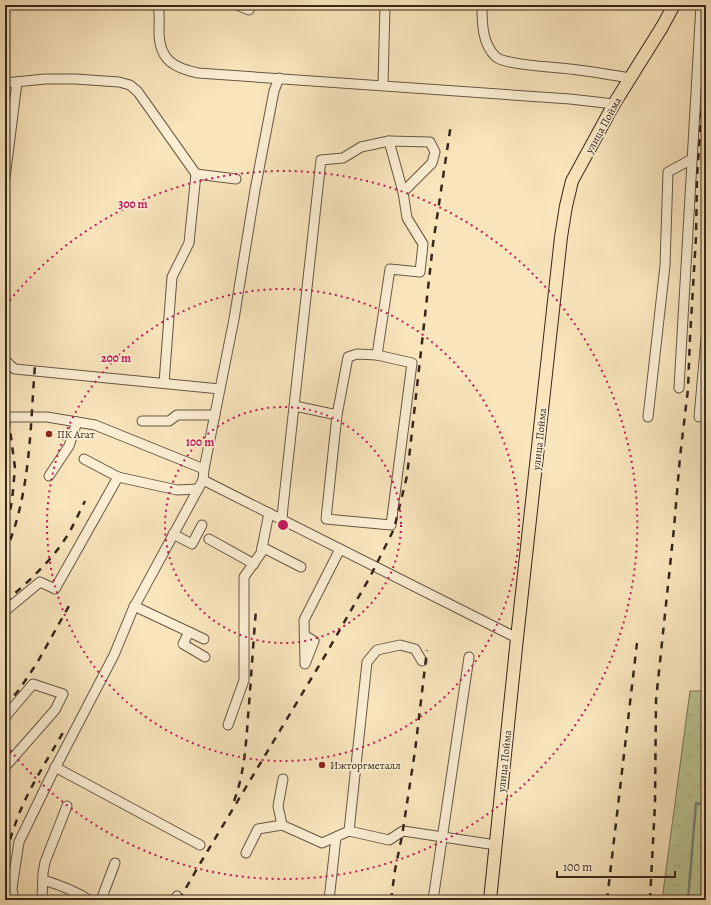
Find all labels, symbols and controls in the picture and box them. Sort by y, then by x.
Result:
street label: улица Пойма [581,94,626,157]
text: 300 m [118,196,148,212]
text: 200 m [101,350,131,366]
street label: улица Пойма [529,406,550,472]
place label: ПК Агат [57,427,95,442]
marker: ПК Агат [44,429,54,439]
text: 100 m [186,434,214,450]
centre of rings [276,518,290,532]
street label: улица Пойма [494,728,515,794]
place label: Ижторгметалл [330,758,401,773]
marker: Ижторгметалл [317,760,327,770]
scale bar [557,853,675,879]
text: 100 m [563,859,592,875]

